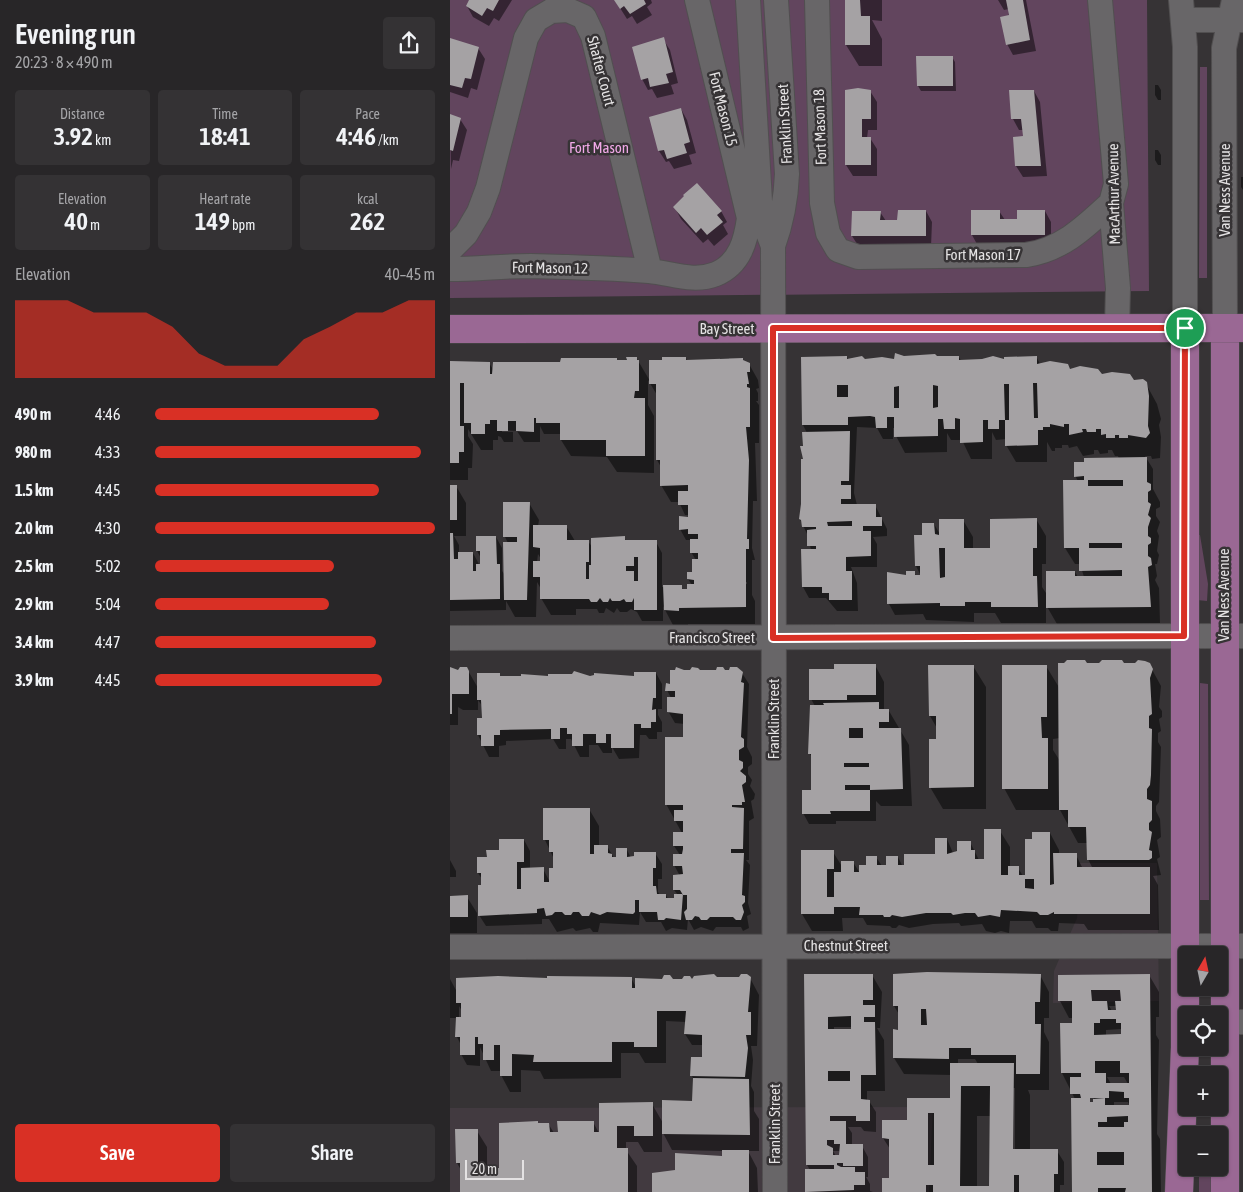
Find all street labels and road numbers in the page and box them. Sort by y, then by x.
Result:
street label: Shafter Court [584,34,619,108]
street label: Fort Mason 15 [706,70,741,148]
street label: Franklin Street [774,83,795,165]
street label: Fort Mason 18 [810,89,829,165]
street label: MacArthur Avenue [1104,143,1123,245]
street label: Van Ness Avenue [1216,143,1233,237]
street label: Fort Mason 17 [945,246,1021,263]
street label: Fort Mason 12 [512,258,588,277]
street label: Bay Street [699,320,755,337]
street label: Van Ness Avenue [1215,548,1232,642]
street label: Francisco Street [669,629,755,646]
street label: Franklin Street [765,679,782,759]
street label: Chestnut Street [804,937,888,954]
street label: Franklin Street [766,1084,783,1164]

